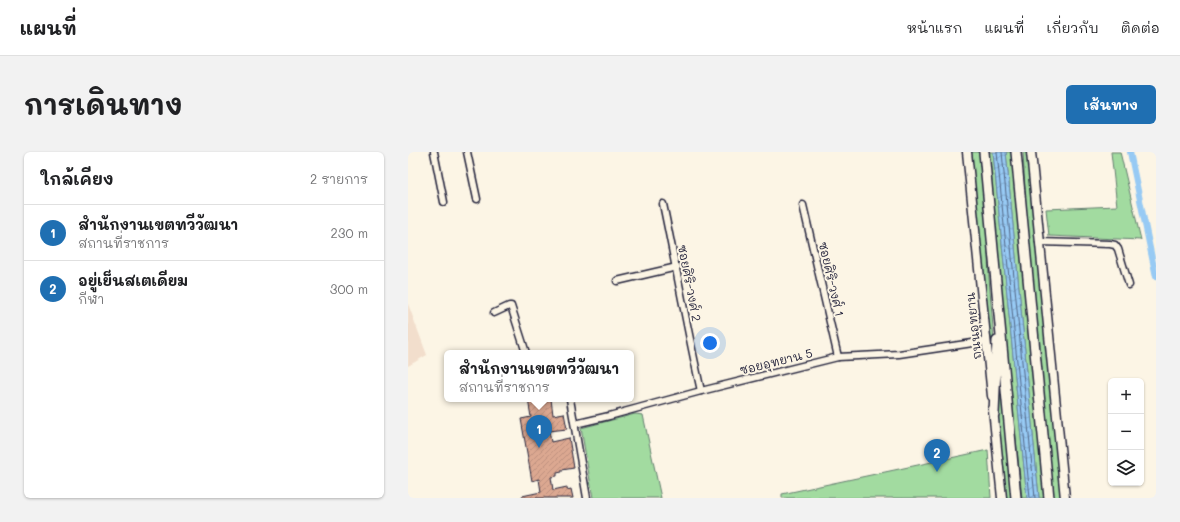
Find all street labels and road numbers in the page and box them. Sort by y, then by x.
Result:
street label: ซอยศิริ-วงศ์ 1 [816,240,848,318]
street label: ซอยศิริ-วงศ์ 2 [675,243,705,323]
street label: ถนนอุทยาน [961,291,987,360]
street label: ซอยอุทยาน 5 [738,344,815,381]

